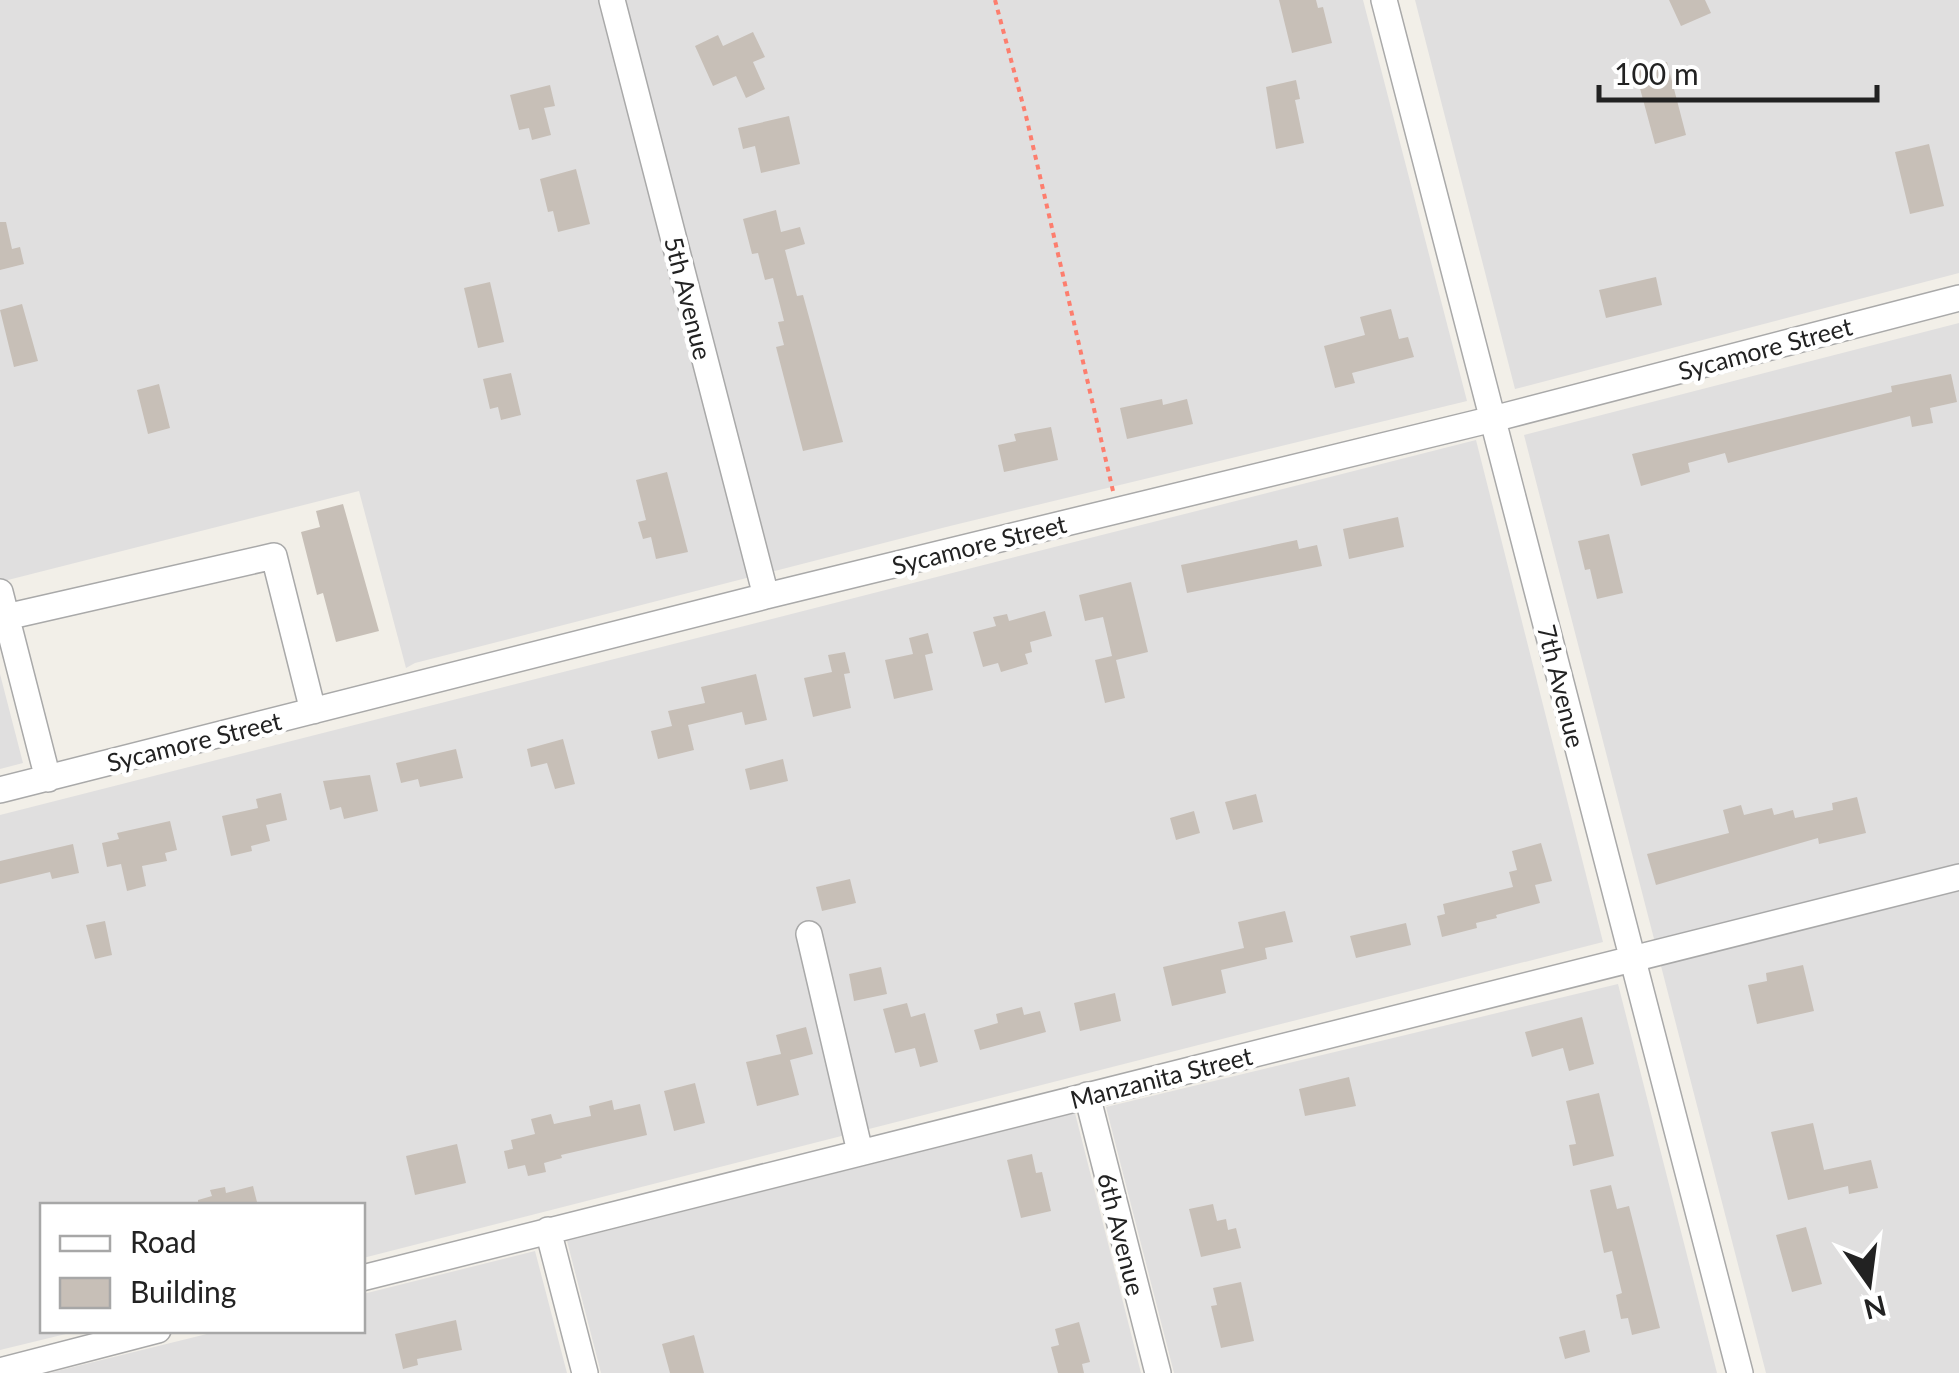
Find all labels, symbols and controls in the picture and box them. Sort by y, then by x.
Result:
scale bar [1599,40,1876,102]
text: 100 m [1614,55,1699,91]
street label: 5th Avenue [659,233,719,363]
street label: Sycamore Street [1675,310,1855,386]
street label: Sycamore Street [889,508,1069,580]
street label: 7th Avenue [1532,621,1592,751]
street label: Sycamore Street [104,705,284,777]
street label: Manzanita Street [1067,1040,1255,1114]
street label: 6th Avenue [1092,1169,1152,1299]
legend [40,1203,365,1333]
text: Road [130,1223,197,1259]
north arrow [1819,1233,1919,1333]
text: Building [130,1273,236,1309]
text: N [1861,1289,1890,1327]

